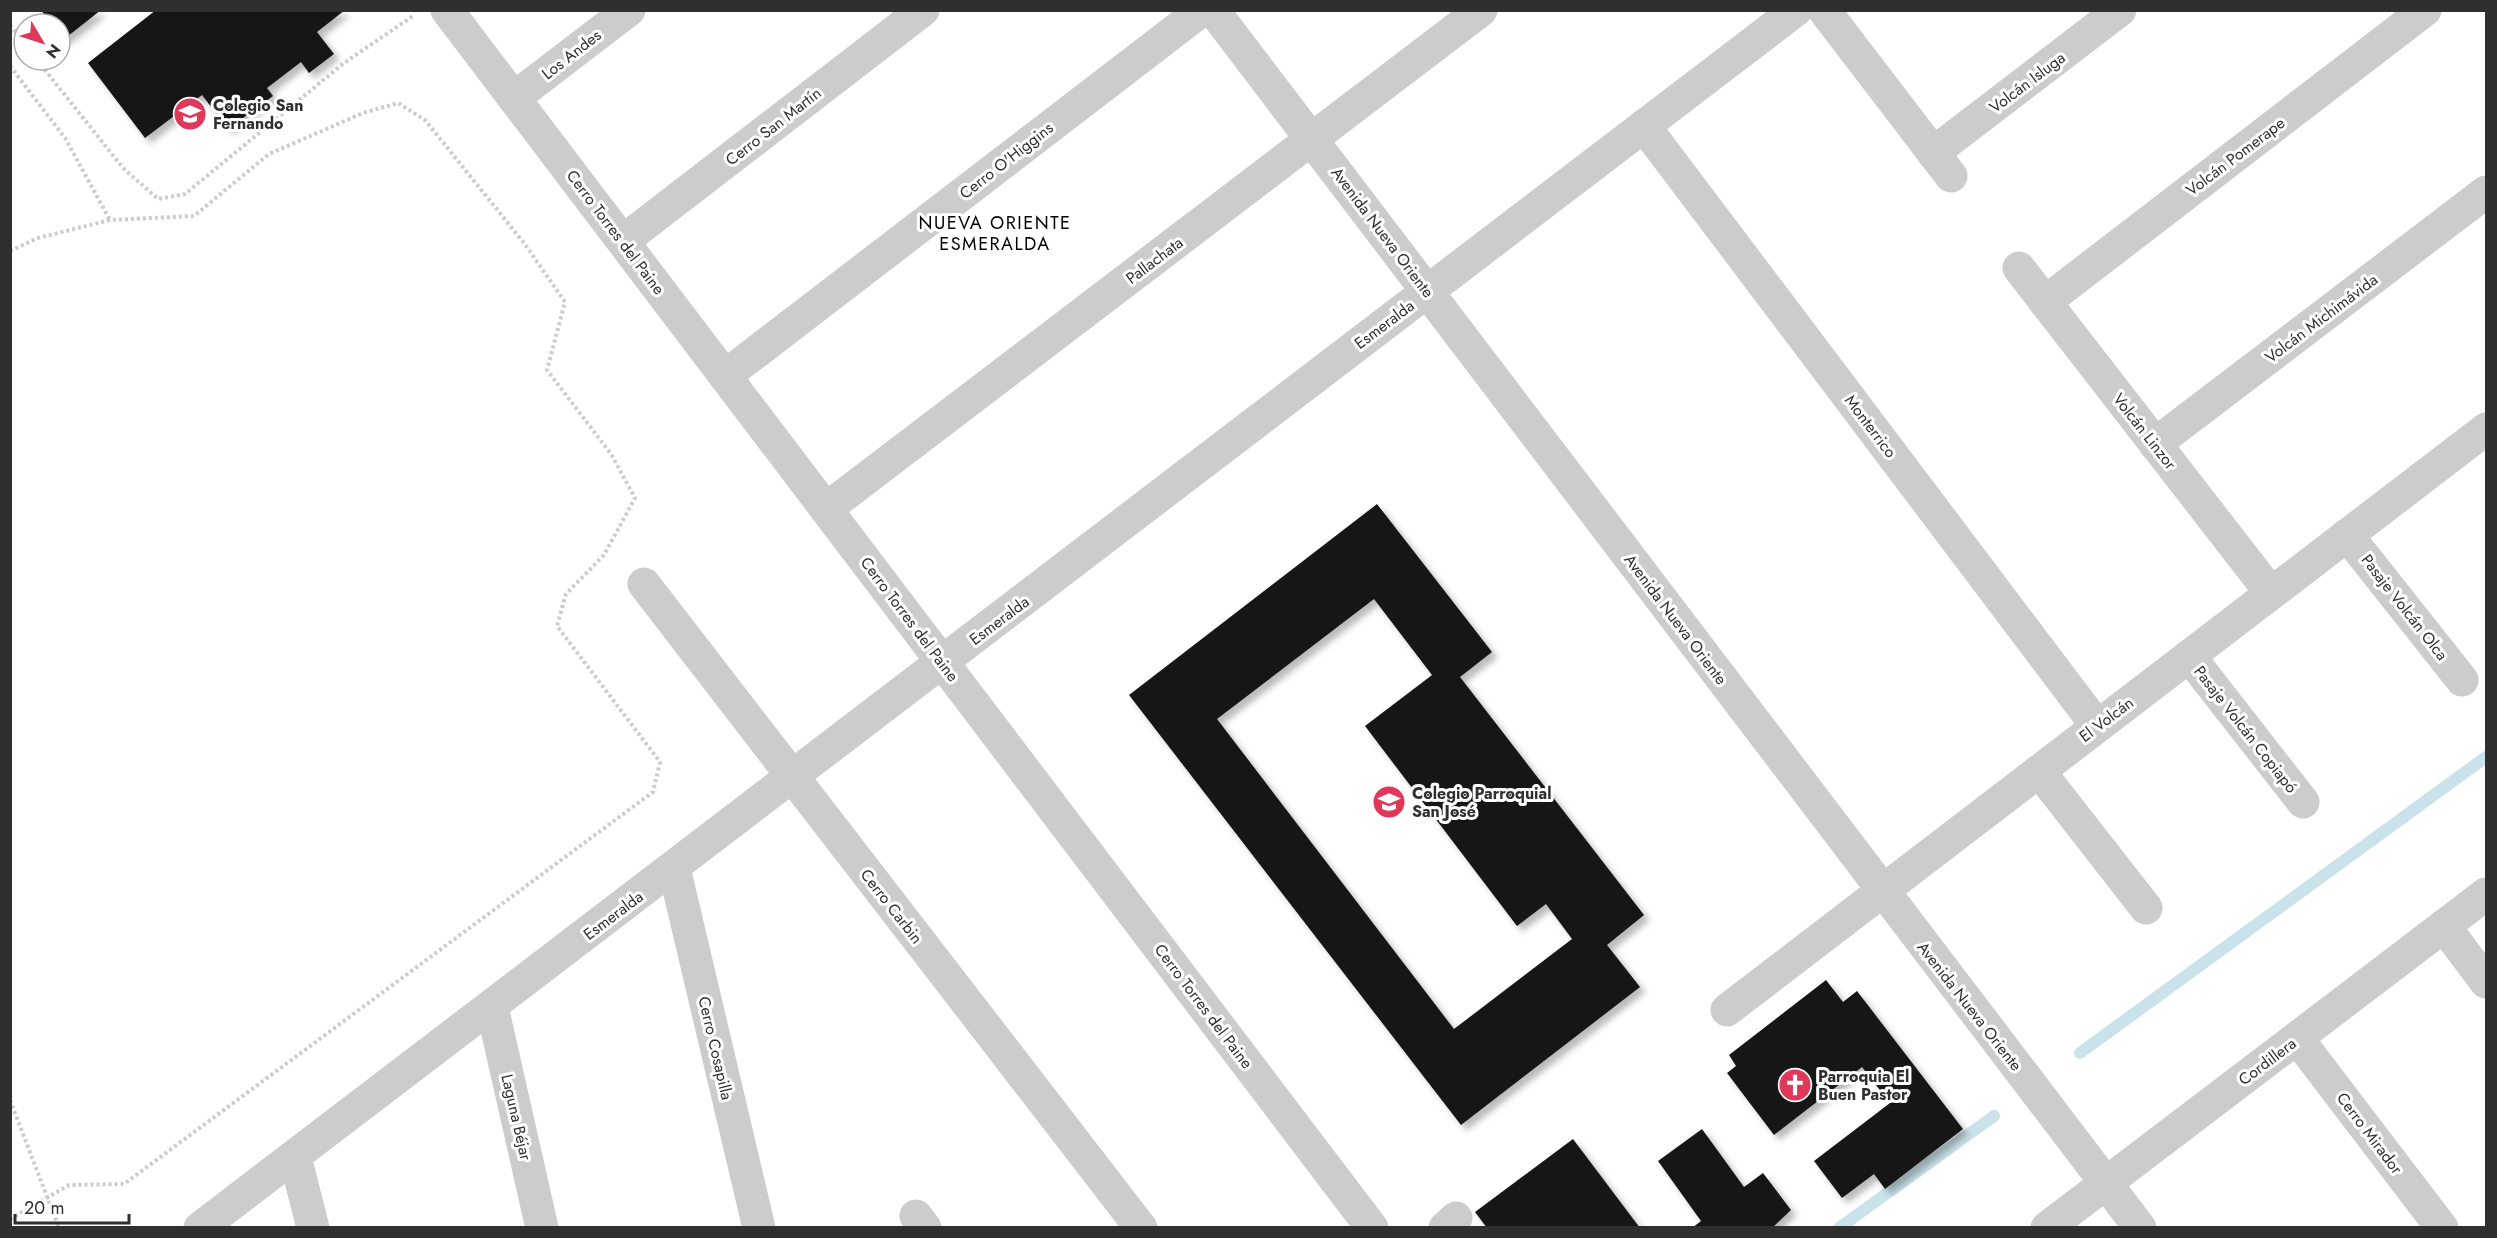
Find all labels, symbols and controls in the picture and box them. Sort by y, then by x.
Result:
north arrow [12,12,72,72]
street label: Los Andes [537,24,606,85]
text: N [40,39,66,63]
street label: Volcán Isluga [1985,46,2070,119]
street label: Cerro San Martín [721,82,826,171]
place label: Colegio San Fernando [213,94,303,135]
school or university icon: Colegio San Fernando [172,96,208,132]
street label: Volcán Pomerape [2181,112,2290,201]
street label: Cerro O'Higgins [954,116,1058,204]
street label: Avenida Nueva Oriente [1326,162,1439,302]
street label: Cerro Torres del Paine [561,165,670,299]
district label: NUEVA ORIENTE ESMERALDA [919,210,1071,257]
street label: Pallachata [1121,231,1188,290]
street label: Volcán Michimávida [2260,268,2382,368]
street label: Esmeralda [1350,294,1419,355]
street label: Volcán Linzor [2107,388,2182,475]
street label: Monterrico [1839,390,1902,463]
street label: Avenida Nueva Oriente [1619,549,1732,689]
street label: Pasaje Volcán Olca [2356,549,2453,665]
street label: Cerro Torres del Paine [855,552,964,686]
street label: Esmeralda [965,590,1034,651]
street label: Pasaje Volcán Copiapó [2189,661,2303,798]
street label: El Volcán [2074,691,2138,747]
place label: Colegio Parroquial San José [1412,782,1551,823]
school or university icon: Colegio Parroquial San José [1371,784,1407,820]
street label: Cerro Carbin [855,864,928,949]
street label: Esmeralda [579,885,648,946]
street label: Avenida Nueva Oriente [1912,937,2027,1076]
street label: Cerro Torres del Paine [1149,939,1258,1073]
street label: Cerro Cosapilla [692,994,739,1102]
street label: Cordillera [2234,1032,2301,1091]
place label: Parroquia El Buen Pastor [1818,1065,1909,1106]
church icon: Parroquia El Buen Pastor [1777,1067,1813,1103]
street label: Laguna Béjar [495,1072,538,1163]
street label: Cerro Mirador [2331,1088,2408,1179]
scale bar [15,1187,129,1225]
text: 20 m [24,1195,64,1221]

